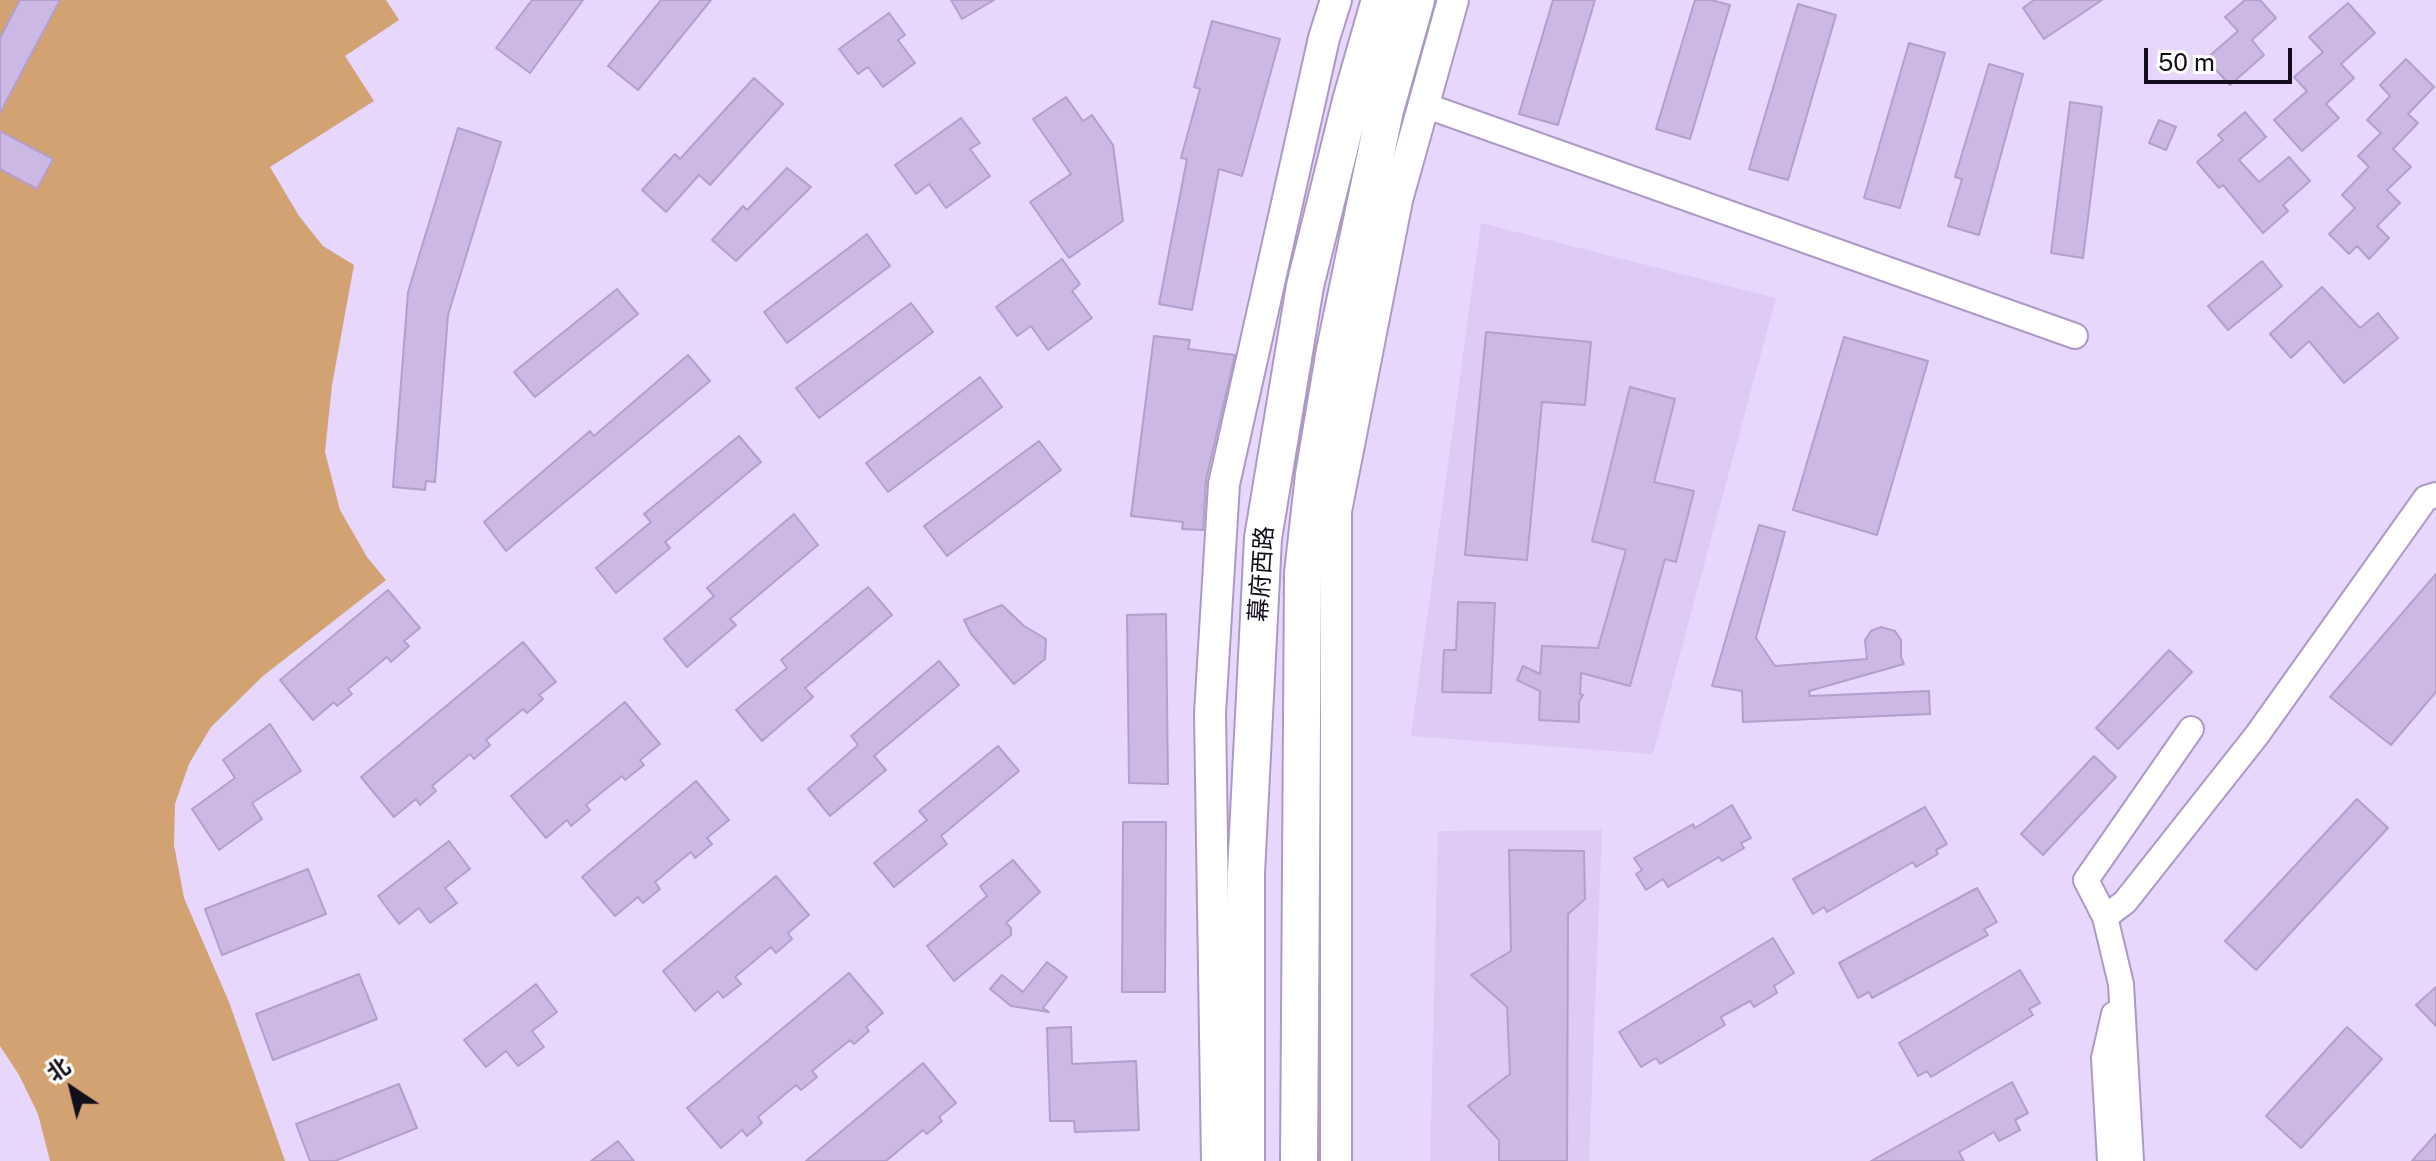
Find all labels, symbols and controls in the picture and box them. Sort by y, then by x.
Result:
scale bar [2148,32,2296,82]
text: 50 m [2158,48,2215,76]
street label: 幕府西路 [1244,525,1280,623]
north arrow [32,1049,112,1129]
text: 北 [42,1052,75,1086]

